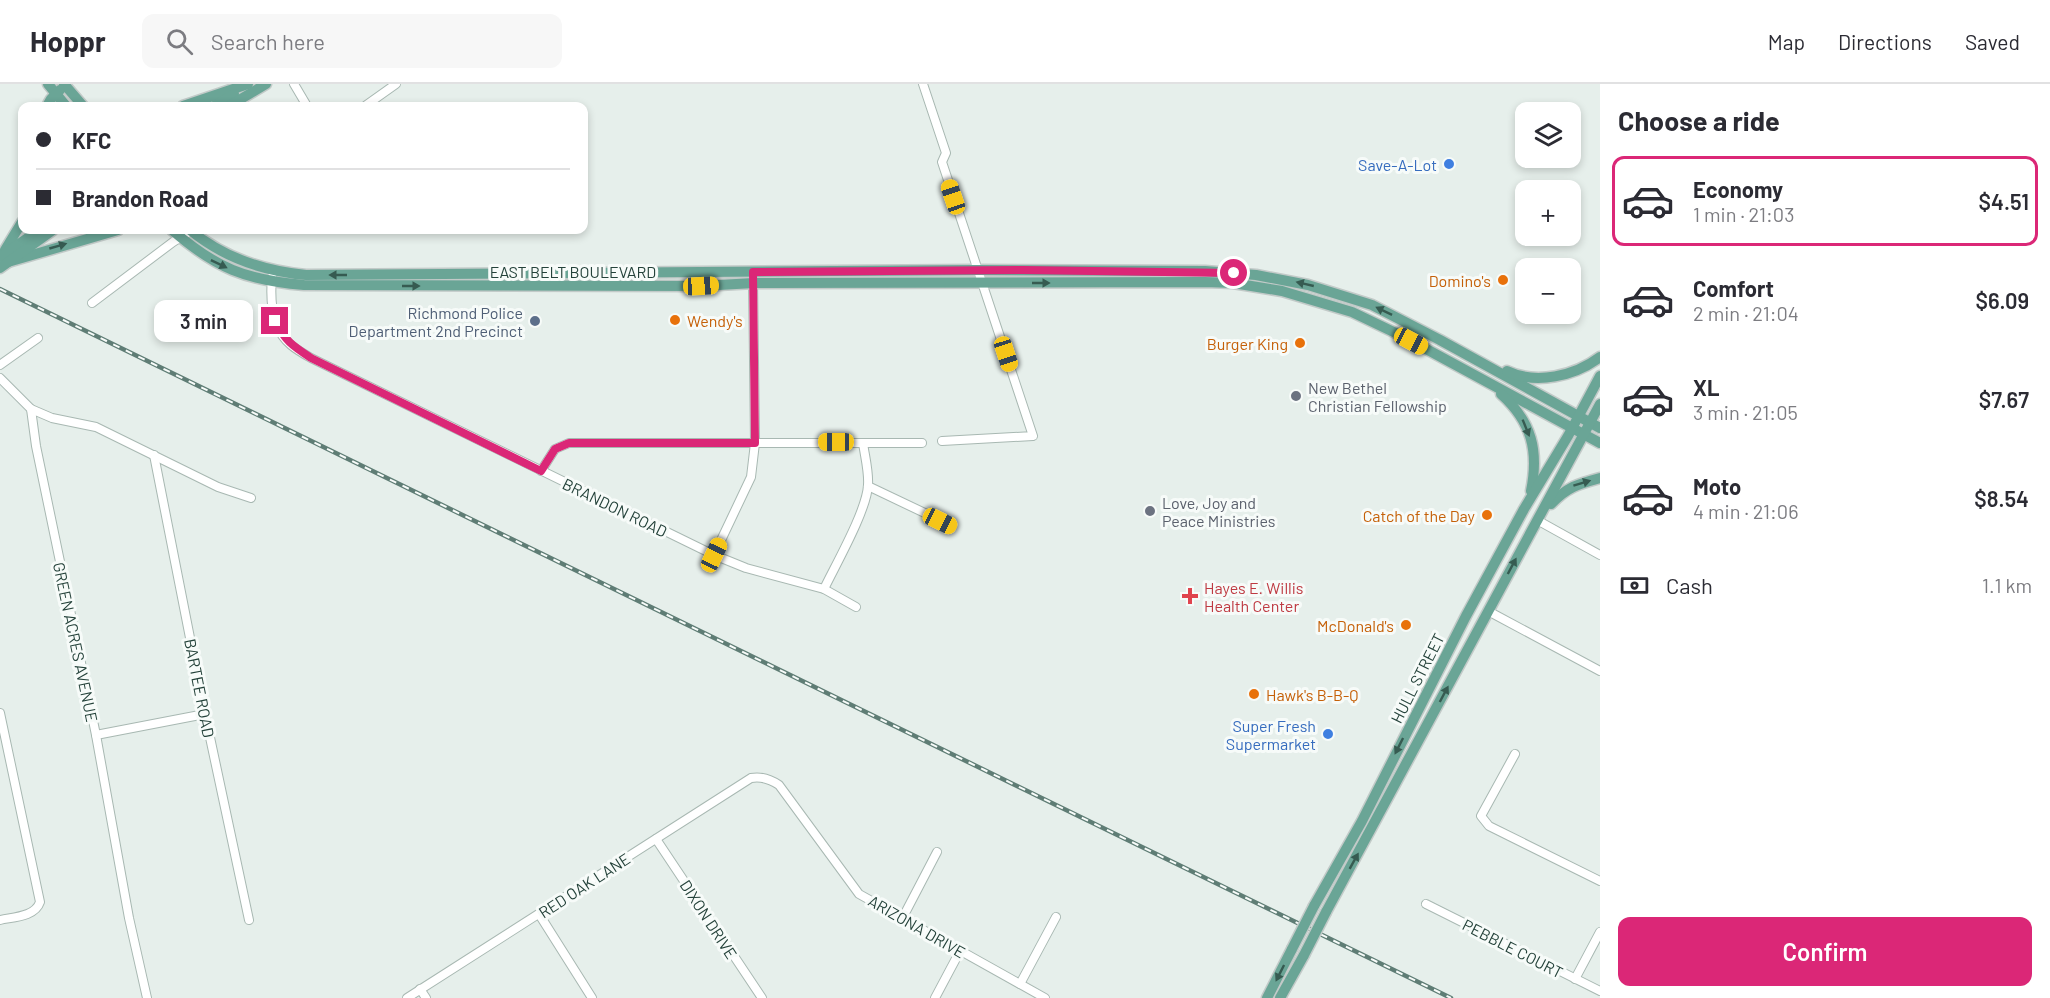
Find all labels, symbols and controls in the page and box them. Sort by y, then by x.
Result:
search box [142,14,562,68]
text: Hoppr [30,24,106,58]
icon: search [163,25,196,58]
text: Search here [211,28,325,54]
text: Map [1768,29,1805,54]
text: Directions [1838,29,1932,54]
text: Saved [1965,29,2020,54]
map controls [1515,102,1581,324]
button: layers [1515,102,1581,168]
text: Choose a ride [1618,104,1780,136]
text: KFC [72,127,111,153]
place label: Save-A-Lot [1358,155,1437,174]
marker: Save-A-Lot [1442,157,1456,171]
icon: car [1621,174,1675,228]
text: Economy [1693,176,1783,202]
car [939,177,967,217]
button: + [1515,180,1581,246]
text: Brandon Road [72,185,208,211]
text: $4.51 [1979,188,2029,214]
text: 1 min · 21:03 [1693,202,1794,226]
one-way arrow [49,241,67,251]
button: − [1515,258,1581,324]
one-way arrow [211,259,228,269]
route start [1220,259,1247,286]
street label: EAST BELT BOULEVARD [490,262,656,281]
one-way arrow [328,270,347,280]
place label: Domino's [1429,271,1491,290]
marker: Domino's [1496,273,1510,287]
icon: car [1621,273,1675,327]
text: Comfort [1693,275,1774,301]
car [683,276,719,296]
one-way arrow [1032,278,1051,288]
one-way arrow [1295,279,1314,289]
one-way arrow [401,281,420,291]
text: $6.09 [1975,287,2029,313]
callout: 3 min [155,300,254,342]
text: 2 min · 21:04 [1693,301,1799,325]
place label: Richmond Police Department 2nd Precinct [349,303,523,340]
one-way arrow [1375,306,1392,315]
route end [261,307,288,334]
text: 3 min [180,309,227,333]
place label: Wendy's [687,311,743,330]
marker: Wendy's [668,313,682,327]
marker: Richmond Police Department 2nd Precinct [528,314,542,328]
car [1391,325,1431,357]
car [992,334,1020,374]
place label: Burger King [1207,334,1288,353]
marker: Burger King [1293,336,1307,350]
icon: car [1621,372,1675,426]
text: XL [1693,374,1719,400]
place label: New Bethel Christian Fellowship [1308,378,1447,415]
text: $7.67 [1979,386,2029,412]
marker: New Bethel Christian Fellowship [1289,389,1303,403]
text: 3 min · 21:05 [1693,400,1798,424]
one-way arrow [1522,420,1532,438]
car [818,433,854,451]
icon: car [1621,471,1675,525]
text: Moto [1693,473,1741,499]
street label: BRANDON ROAD [560,474,670,540]
one-way arrow [1573,478,1591,487]
text: $8.54 [1974,485,2029,511]
place label: Love, Joy and Peace Ministries [1162,493,1276,530]
text: 4 min · 21:06 [1693,499,1798,523]
marker: Love, Joy and Peace Ministries [1143,504,1157,518]
car [920,505,960,537]
place label: Catch of the Day [1363,506,1476,525]
marker: Catch of the Day [1480,508,1494,522]
car [698,535,730,575]
one-way arrow [1507,557,1517,574]
street label: GREEN ACRES AVENUE [50,560,102,724]
icon: cash [1618,569,1651,602]
text: Cash [1666,572,1713,598]
text: 1.1 km [1982,573,2032,597]
place label: Hayes E. Willis Health Center [1204,578,1304,615]
marker: Hayes E. Willis Health Center [1181,587,1199,605]
place label: McDonald's [1317,616,1394,635]
marker: McDonald's [1399,618,1413,632]
street label: HULL STREET [1386,630,1448,726]
street label: BARTEE ROAD [181,637,219,739]
place label: Hawk's B-B-Q [1266,685,1359,704]
one-way arrow [1439,685,1449,702]
marker: Hawk's B-B-Q [1247,687,1261,701]
place label: Super Fresh Supermarket [1226,716,1316,753]
marker: Super Fresh Supermarket [1321,727,1335,741]
one-way arrow [1395,737,1405,755]
street label: RED OAK LANE [535,848,633,922]
one-way arrow [1349,852,1359,869]
street label: DIXON DRIVE [677,876,741,962]
street label: ARIZONA DRIVE [865,891,969,961]
street label: PEBBLE COURT [1460,915,1566,981]
button: Confirm [1618,917,2032,986]
one-way arrow [1275,965,1284,982]

